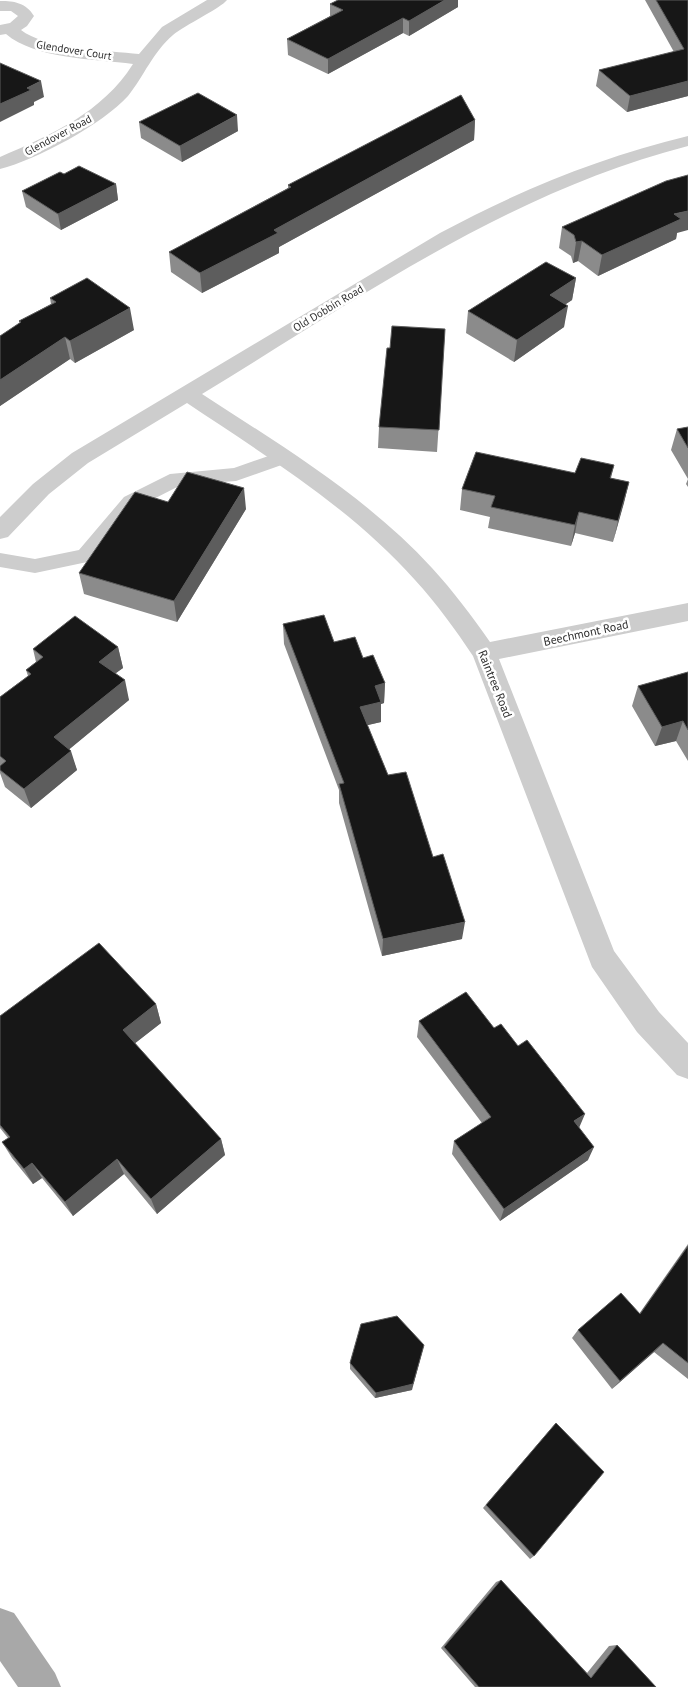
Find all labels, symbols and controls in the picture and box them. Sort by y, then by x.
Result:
street label: Glendover Court [35,37,113,63]
street label: Glendover Road [22,111,94,159]
street label: Old Dobbin Road [290,281,366,335]
street label: Beechmont Road [542,616,630,649]
street label: Raintree Road [475,648,516,720]

